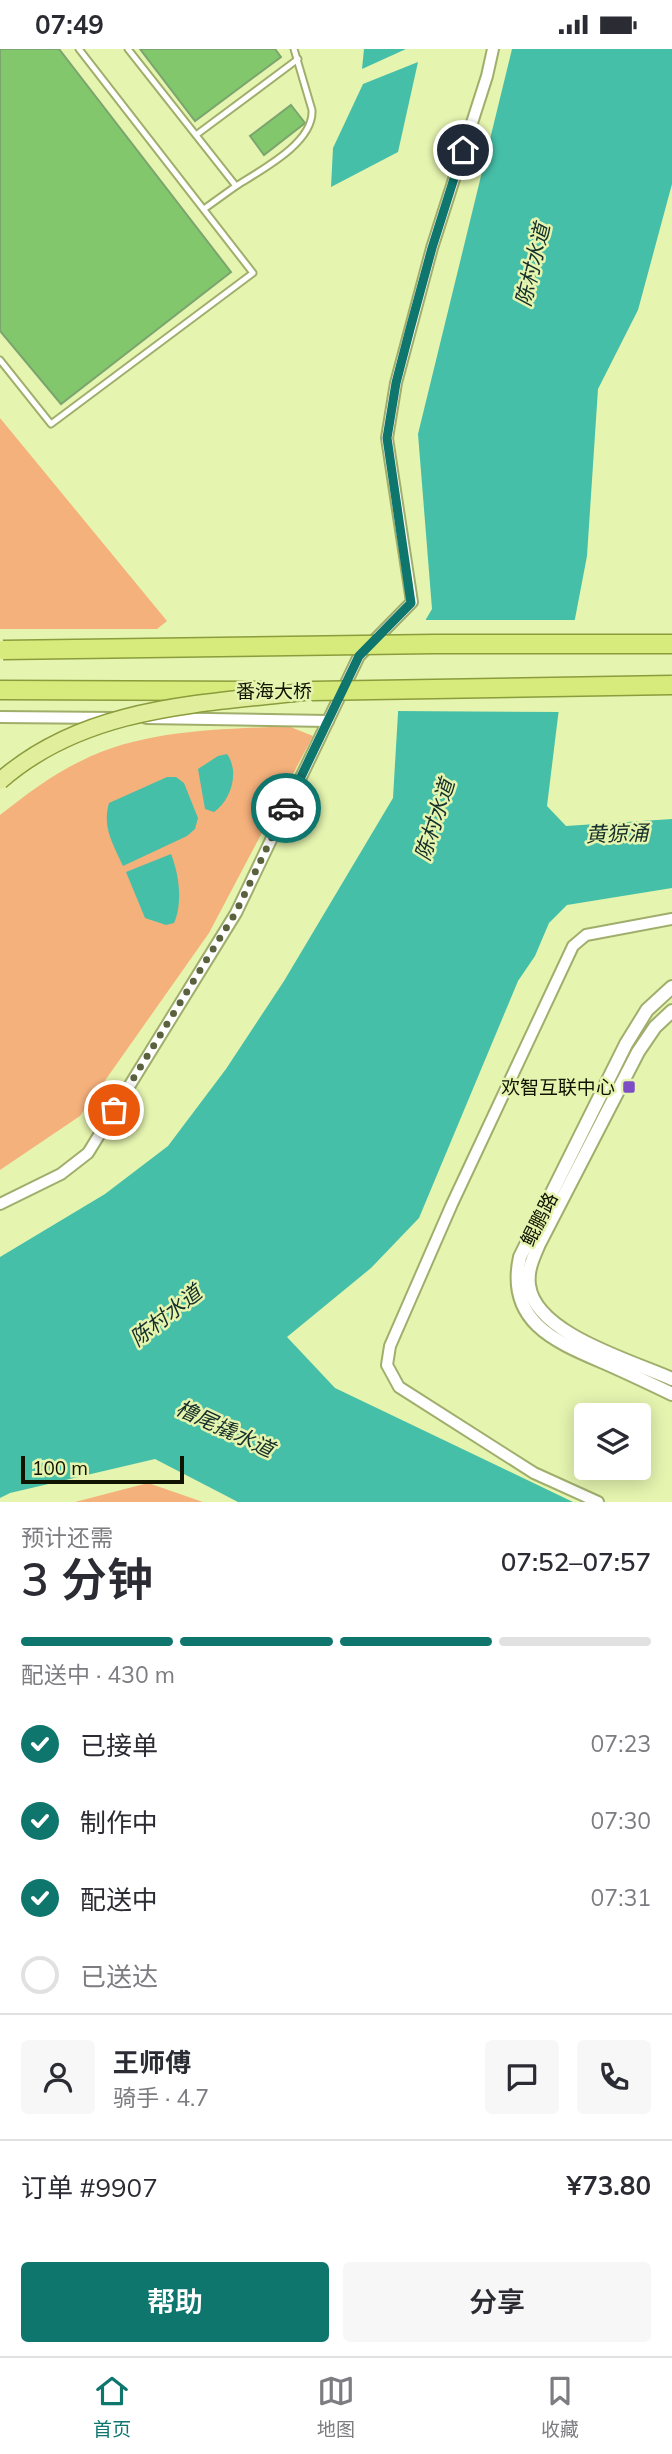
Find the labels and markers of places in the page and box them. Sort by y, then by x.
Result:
pin [433,120,493,180]
place label: 欢智互联中心 [501,1075,615,1099]
marker: 欢智互联中心 [621,1079,637,1095]
pin [84,1080,144,1140]

